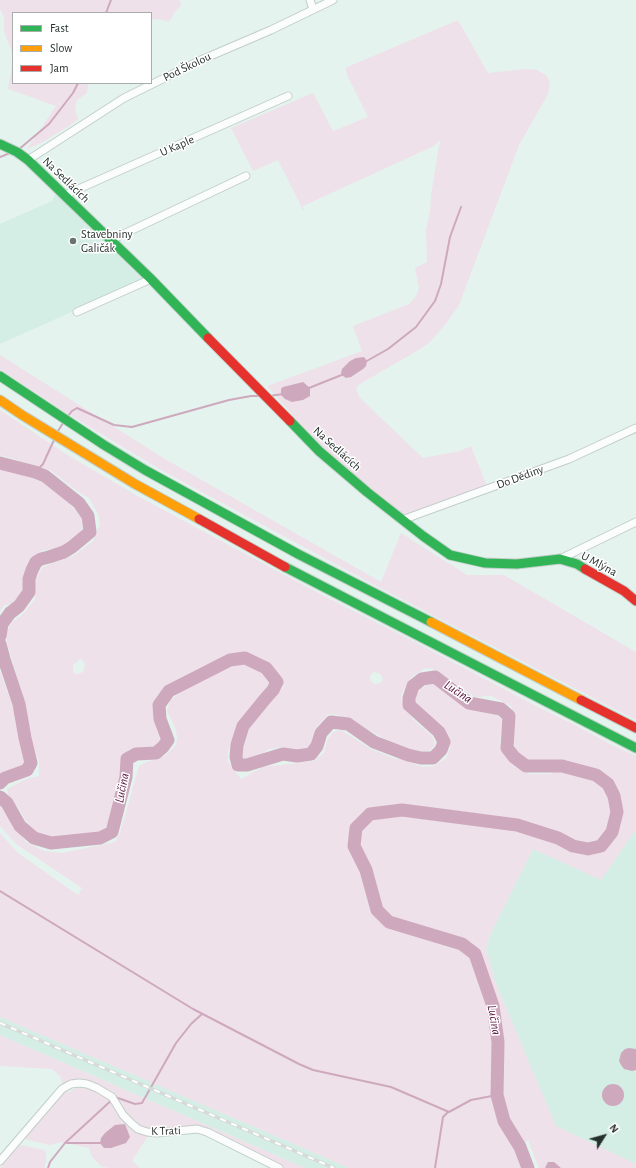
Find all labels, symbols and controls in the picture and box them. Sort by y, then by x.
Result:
legend [12,12,152,84]
text: Fast [50,22,69,34]
text: Slow [50,42,72,54]
street label: Pod Školou [161,49,213,85]
text: Jam [50,62,69,74]
street label: U Kaple [158,132,196,160]
street label: Na Sedlácích [40,154,92,206]
place label: Stavebniny Galičák [81,227,133,255]
marker: Stavebniny Galičák [68,236,78,246]
street label: Na Sedlácích [310,424,364,474]
street label: Do Dědiny [494,462,546,492]
street label: U Mlýna [578,549,620,579]
water label: Lučina [441,677,475,707]
water label: Lučina [111,772,133,804]
water label: Lučina [484,1004,504,1036]
north arrow [584,1116,624,1156]
text: N [607,1122,621,1135]
street label: K Trati [151,1123,181,1139]

